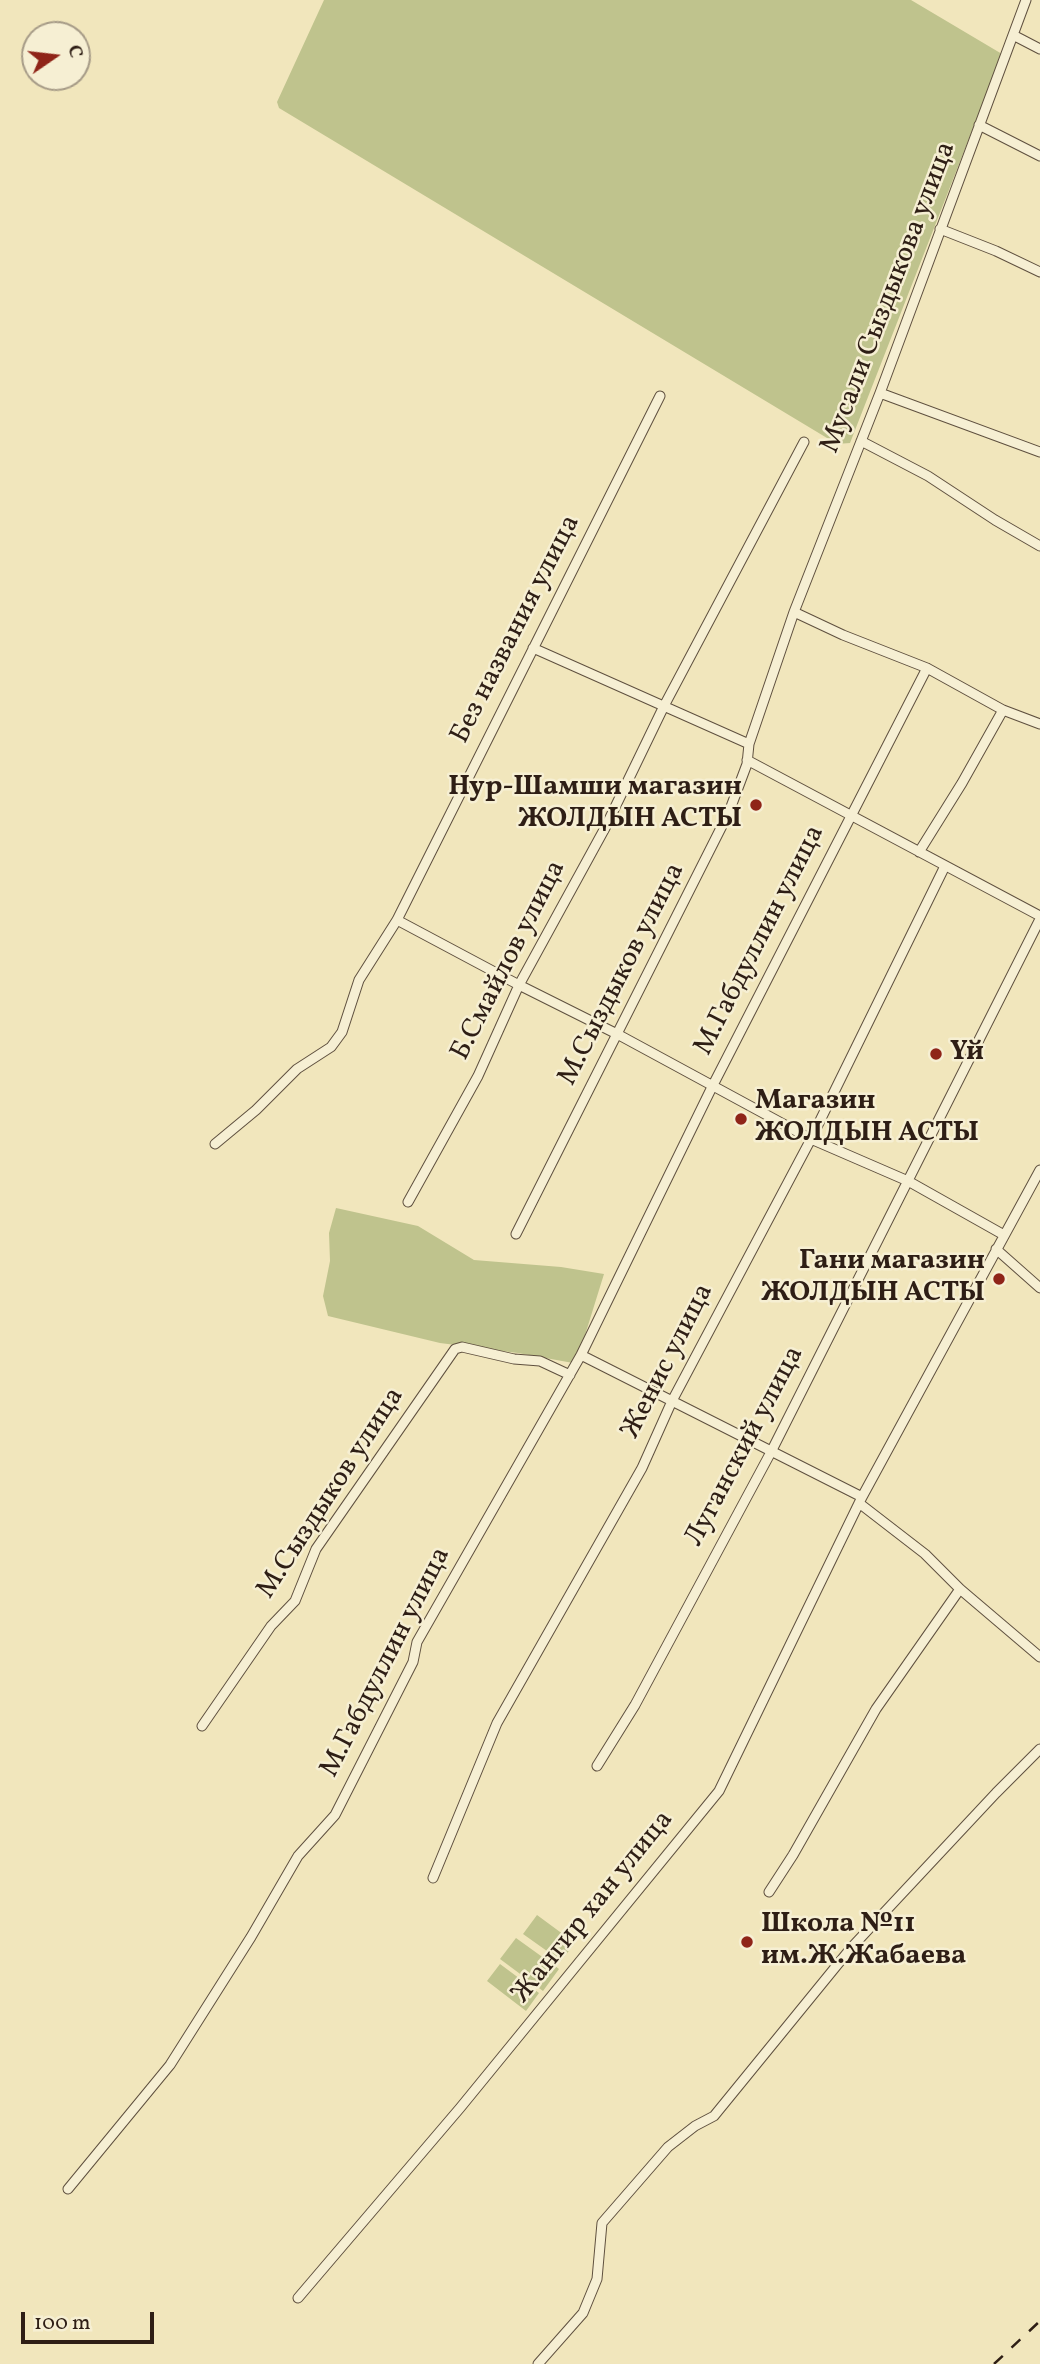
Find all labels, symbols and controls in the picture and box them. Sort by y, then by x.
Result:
north arrow [21,21,91,91]
text: С [60,42,89,60]
street label: Мусали Сыздыкова улица [815,138,965,458]
street label: Без названия улица [445,510,589,750]
place label: Нур-Шамши магазин ЖОЛДЫН АСТЫ [448,772,742,838]
marker: Нур-Шамши магазин ЖОЛДЫН АСТЫ [748,797,764,813]
street label: М.Габдуллин улица [688,820,834,1062]
street label: Б.Смайлов улица [445,856,575,1066]
street label: М.Сыздыков улица [552,858,694,1092]
place label: Үй [950,1037,984,1071]
marker: Үй [928,1046,944,1062]
place label: Магазин ЖОЛДЫН АСТЫ [755,1086,979,1152]
marker: Магазин ЖОЛДЫН АСТЫ [733,1111,749,1127]
place label: Гани магазин ЖОЛДЫН АСТЫ [761,1246,985,1312]
marker: Гани магазин ЖОЛДЫН АСТЫ [991,1271,1007,1287]
street label: Женис улица [616,1279,722,1445]
street label: Луганский улица [679,1341,813,1553]
street label: М.Сыздыков улица [251,1382,413,1606]
street label: М.Габдуллин улица [314,1542,460,1784]
street label: Жангир хан улица [506,1805,682,2011]
place label: Школа №11 им.Ж.Жабаева [761,1909,966,1975]
marker: Школа №11 им.Ж.Жабаева [739,1934,755,1950]
scale bar [24,2298,158,2342]
text: 100 m [34,2309,91,2338]

